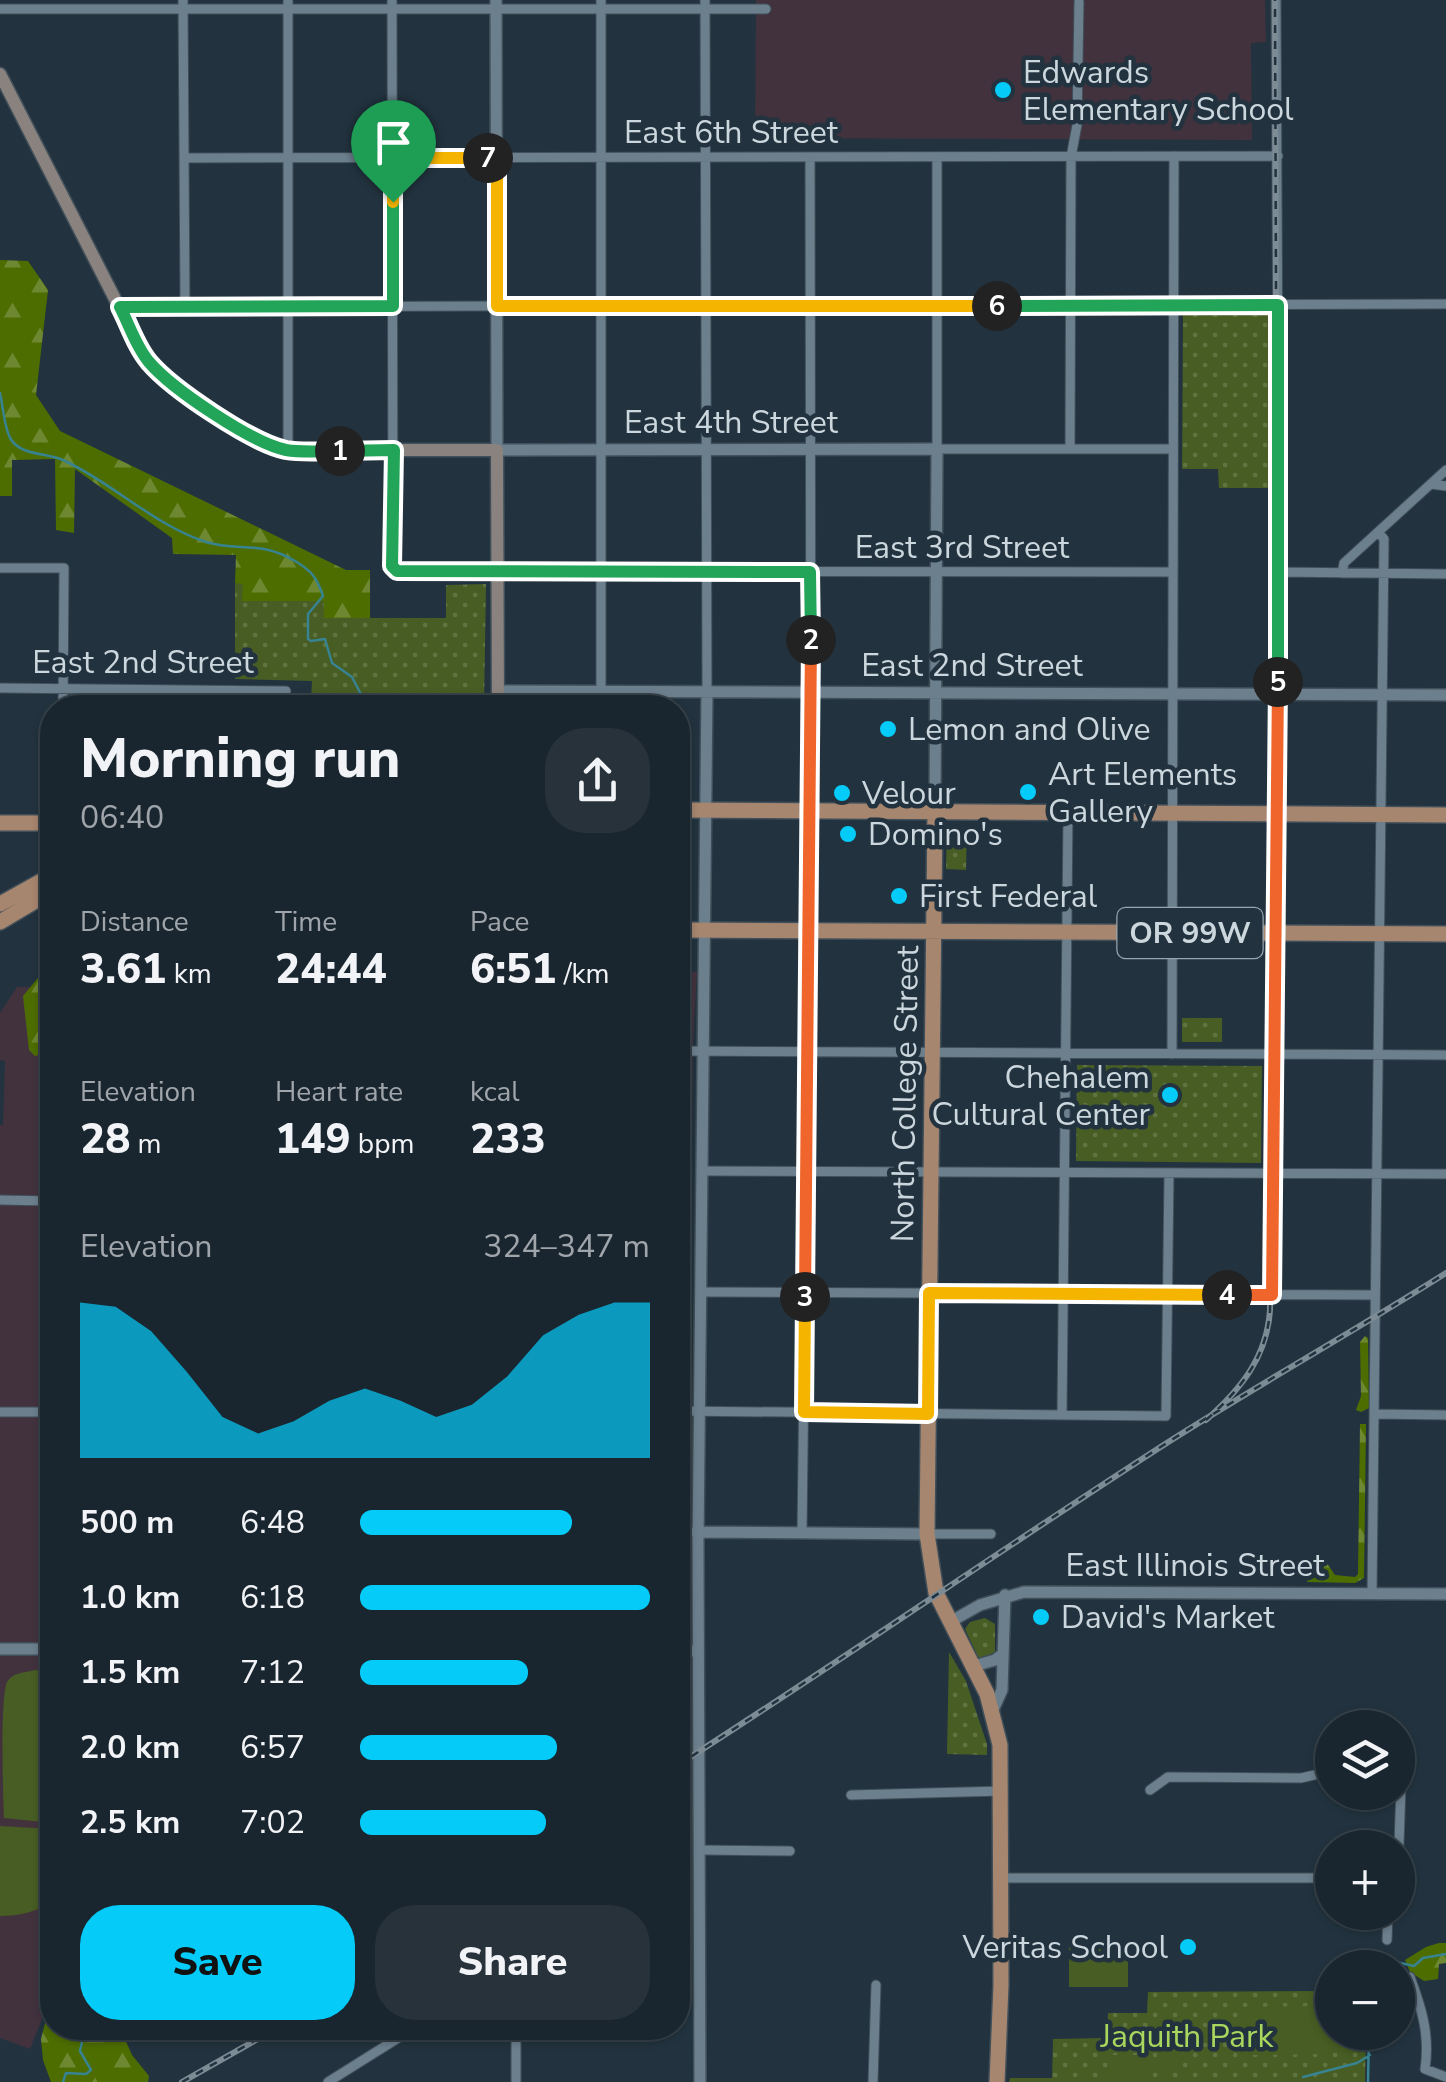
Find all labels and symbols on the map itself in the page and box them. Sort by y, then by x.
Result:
place label: Edwards Elementary School [1023,51,1294,131]
marker: Edwards Elementary School [992,79,1014,101]
pin [351,100,436,203]
street label: East 6th Street [624,111,839,154]
pin: 7 [463,133,513,183]
pin: 6 [972,281,1022,331]
street label: East 4th Street [624,401,839,444]
pin: 1 [315,426,365,476]
street label: East 3rd Street [855,526,1070,569]
pin: 2 [786,615,836,665]
street label: East 2nd Street [32,641,255,684]
street label: East 2nd Street [861,644,1084,687]
pin: 5 [1253,657,1303,707]
place label: Lemon and Olive [908,708,1151,751]
marker: Lemon and Olive [877,718,899,740]
place label: Art Elements Gallery [1048,753,1237,833]
place label: Velour [861,772,956,815]
marker: Art Elements Gallery [1017,781,1039,803]
marker: Velour [831,782,853,804]
place label: Domino's [868,813,1003,856]
marker: Domino's [837,823,859,845]
place label: First Federal [919,875,1098,918]
marker: First Federal [888,885,910,907]
road number: OR 99W [1118,908,1262,958]
street label: North College Street [881,945,929,1243]
place label: Chehalem Cultural Center [931,1056,1151,1136]
marker: Chehalem Cultural Center [1159,1084,1181,1106]
pin: 4 [1202,1270,1252,1320]
pin: 3 [780,1272,830,1322]
street label: East Illinois Street [1066,1544,1325,1587]
place label: David's Market [1061,1596,1275,1639]
marker: David's Market [1030,1606,1052,1628]
place label: Veritas School [961,1926,1169,1969]
marker: Veritas School [1177,1936,1199,1958]
park label: Jaquith Park [1100,2015,1274,2058]

